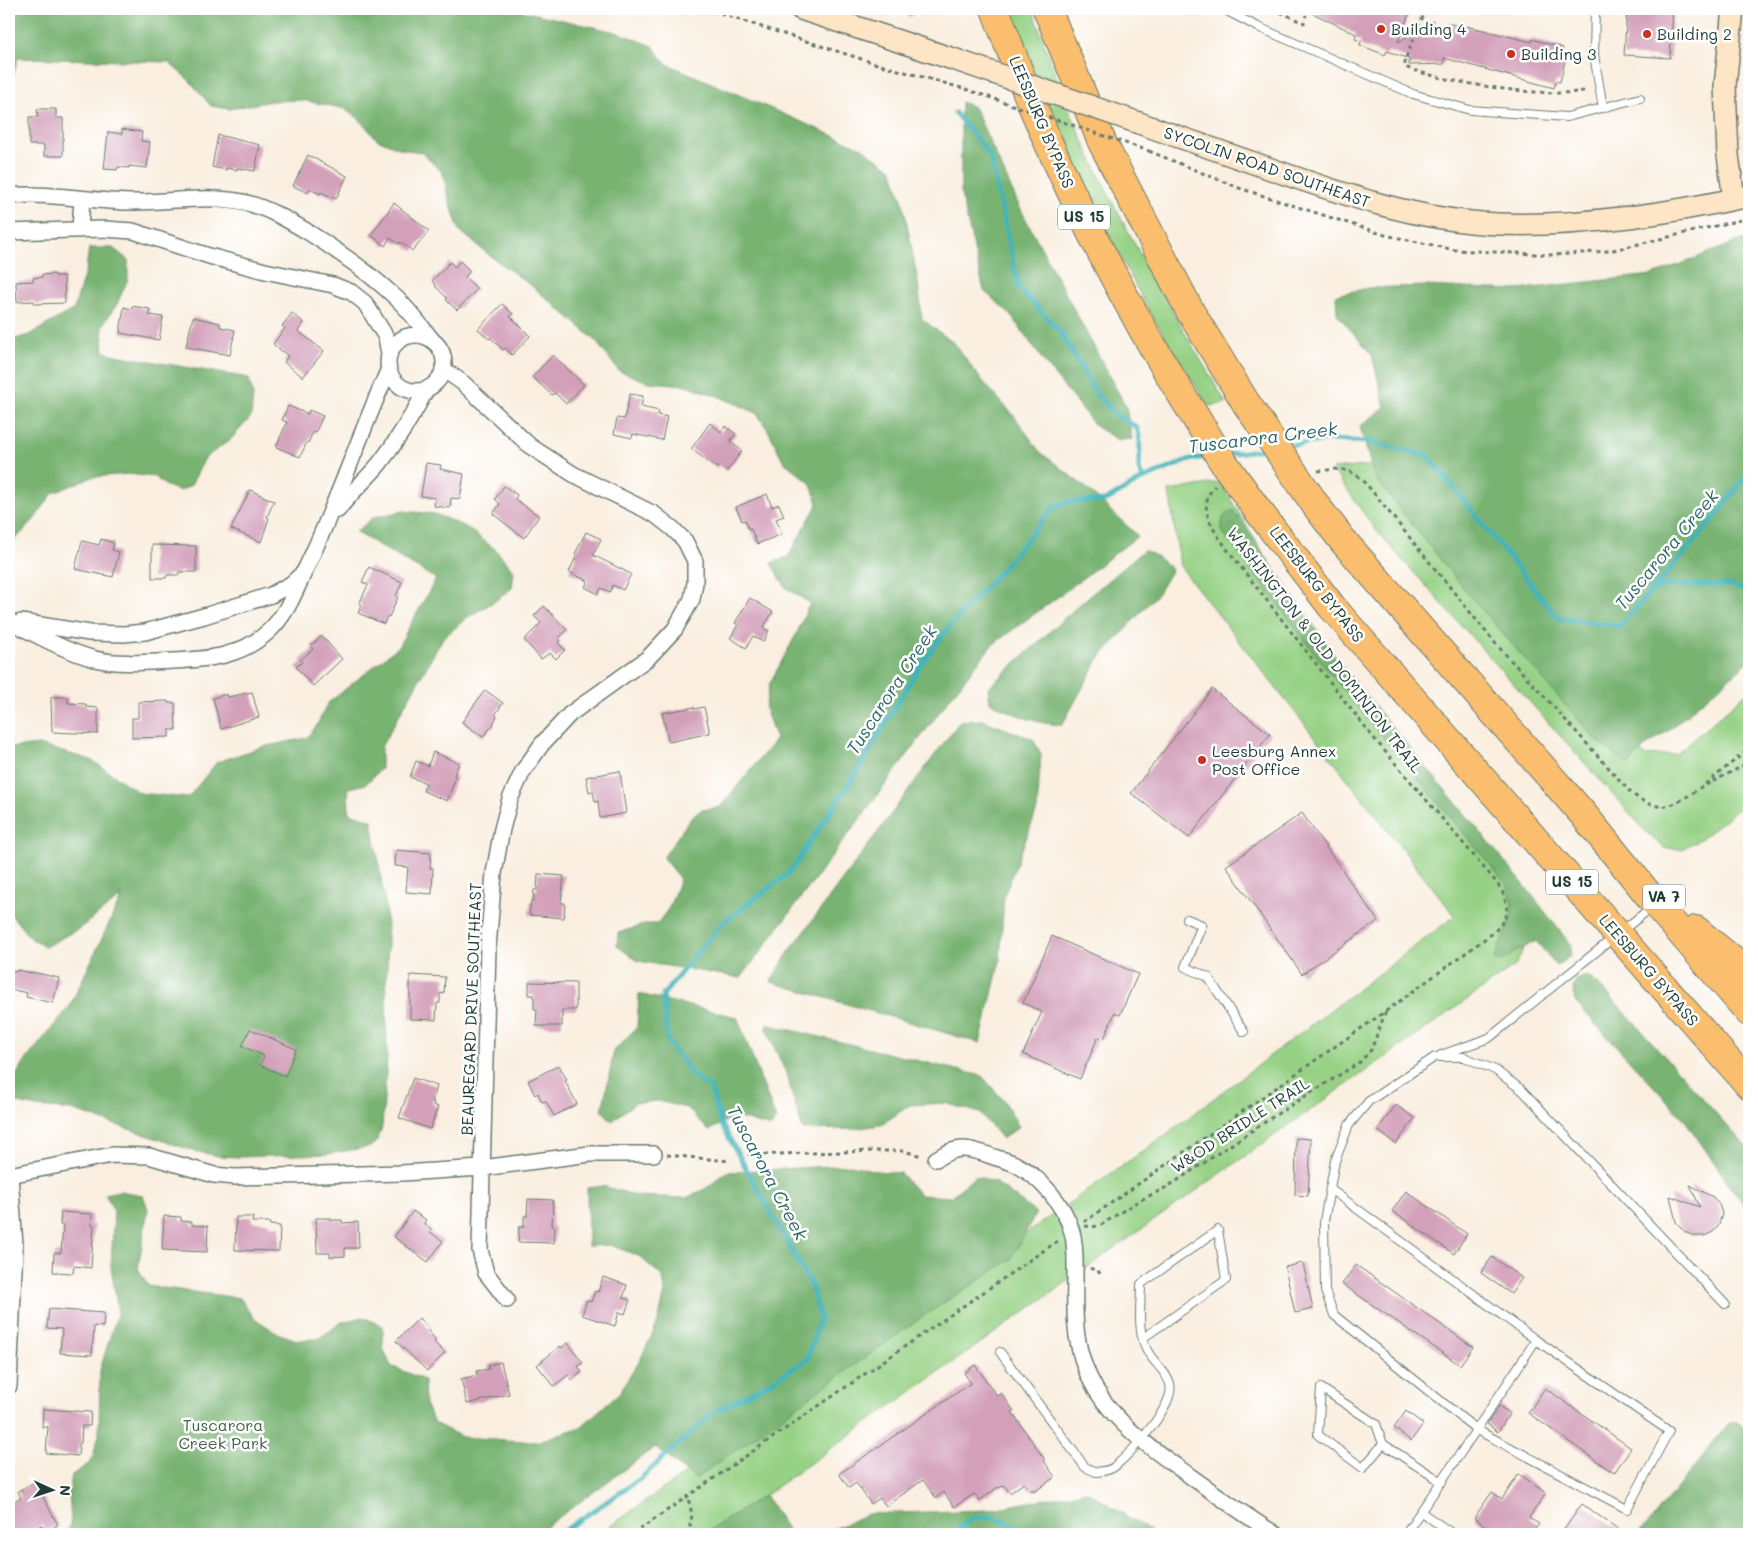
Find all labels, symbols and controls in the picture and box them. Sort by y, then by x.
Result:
place label: Building 4 [1391,18,1467,39]
marker: Building 4 [1375,23,1387,35]
place label: Building 2 [1657,23,1732,44]
marker: Building 2 [1641,28,1653,40]
place label: Building 3 [1521,43,1596,64]
marker: Building 3 [1505,48,1517,60]
street label: LEESBURG BYPASS [1005,53,1080,191]
street label: SYCOLIN ROAD SOUTHEAST [1161,121,1373,212]
road number: US 15 [1058,204,1110,230]
water label: Tuscarora Creek [1187,416,1339,458]
water label: Tuscarora Creek [1609,484,1724,614]
street label: LEESBURG BYPASS [1266,521,1369,646]
street label: WASHINGTON & OLD DOMINION TRAIL [1223,523,1428,777]
water label: Tuscarora Creek [840,620,942,759]
place label: Leesburg Annex Post Office [1212,740,1336,779]
marker: Leesburg Annex Post Office [1196,754,1208,766]
road number: US 15 [1546,870,1598,894]
street label: BEAUREGARD DRIVE SOUTHEAST [456,882,485,1136]
road number: VA 7 [1643,884,1685,910]
street label: LEESBURG BYPASS [1595,909,1704,1030]
street label: W&OD BRIDLE TRAIL [1167,1072,1313,1177]
water label: Tuscarora Creek [722,1101,814,1245]
park label: Tuscarora Creek Park [178,1414,268,1453]
north arrow [28,1466,78,1516]
text: N [56,1485,75,1497]

